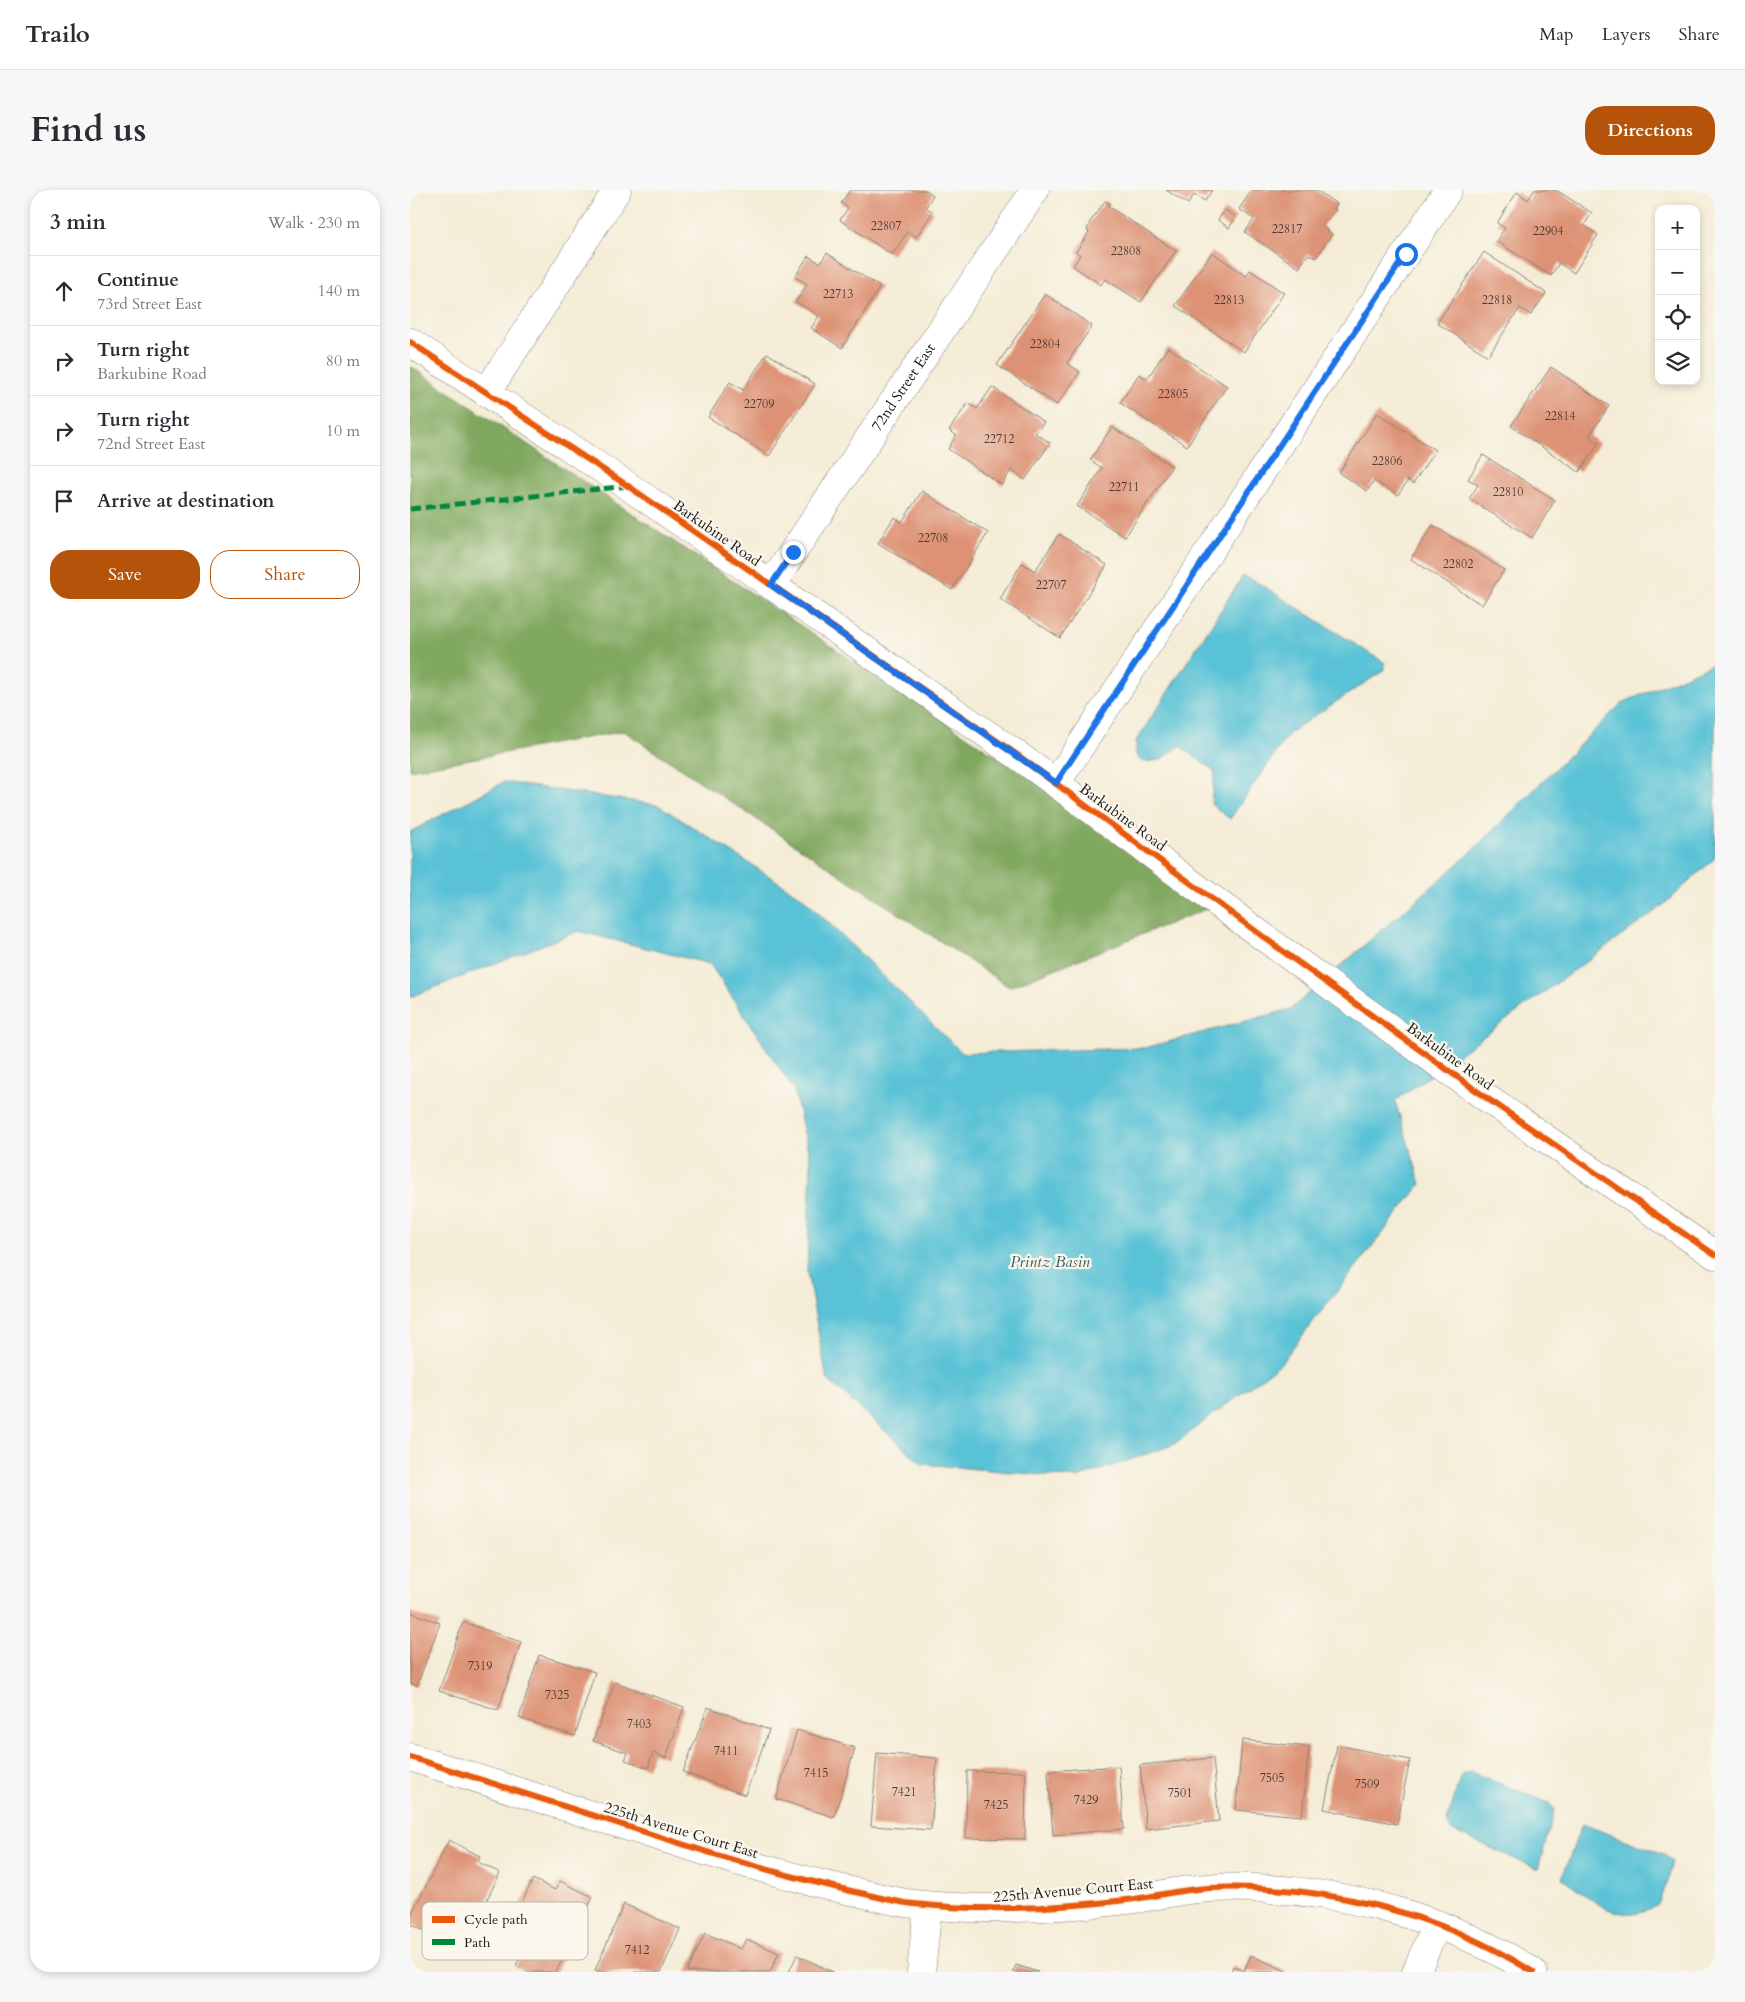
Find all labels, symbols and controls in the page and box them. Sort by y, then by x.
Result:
text: Trailo [25,18,90,51]
text: Map [1539,22,1574,47]
text: Layers [1602,22,1651,47]
text: Share [1679,22,1720,47]
text: Find us [30,106,146,154]
button: Directions [1585,106,1715,155]
map controls [1655,205,1700,385]
button: + [1655,205,1700,250]
text: 3 min [50,208,106,237]
text: Walk · 230 m [268,212,360,234]
house number: 22807 [871,218,901,234]
house number: 22817 [1272,221,1302,237]
house number: 22904 [1533,223,1563,239]
house number: 22808 [1111,243,1141,259]
route start [1395,243,1418,266]
button: − [1655,250,1700,295]
text: Continue [97,267,179,293]
icon: ahead [50,277,78,305]
text: 140 m [318,280,360,302]
house number: 22713 [823,286,853,302]
house number: 22813 [1214,292,1244,308]
house number: 22818 [1482,292,1512,308]
text: 73rd Street East [97,293,202,315]
button: locate [1655,295,1700,340]
house number: 22804 [1030,336,1060,352]
text: Turn right [97,337,189,363]
street label: 72nd Street East [867,339,940,435]
button: layers [1655,340,1700,385]
icon: right [50,347,78,375]
text: 80 m [326,350,360,372]
text: Barkubine Road [97,363,207,385]
house number: 22805 [1158,386,1188,402]
house number: 22709 [744,396,774,412]
text: Turn right [97,407,189,433]
house number: 22814 [1545,408,1575,424]
icon: right [50,417,78,445]
text: 10 m [326,420,360,442]
house number: 22712 [984,431,1014,447]
text: 72nd Street East [97,433,205,455]
house number: 22806 [1372,453,1402,469]
house number: 22711 [1109,479,1139,495]
house number: 22810 [1493,484,1523,500]
icon: arrive [50,487,78,515]
text: Arrive at destination [97,488,274,514]
street label: Barkubine Road [669,495,765,571]
house number: 22708 [918,530,948,546]
route end [782,541,805,564]
button: Save [50,550,200,599]
button: Share [210,550,360,599]
house number: 22802 [1443,556,1473,572]
house number: 22707 [1036,577,1066,593]
street label: Barkubine Road [1075,779,1171,855]
street label: Barkubine Road [1402,1018,1498,1094]
water label: Printz Basin [1010,1251,1090,1273]
house number: 7319 [468,1658,492,1674]
house number: 7325 [545,1687,569,1703]
house number: 7403 [627,1716,651,1732]
house number: 7411 [714,1743,738,1759]
house number: 7415 [804,1765,828,1781]
house number: 7505 [1260,1770,1284,1786]
house number: 7509 [1355,1776,1379,1792]
house number: 7421 [892,1784,916,1800]
house number: 7501 [1168,1785,1192,1801]
house number: 7429 [1074,1792,1098,1808]
street label: 225th Avenue Court East [601,1797,761,1863]
house number: 7425 [984,1797,1008,1813]
street label: 225th Avenue Court East [992,1873,1154,1907]
legend [422,1902,588,1960]
text: Cycle path [464,1910,528,1929]
text: Path [464,1933,491,1952]
house number: 7412 [625,1942,649,1958]

